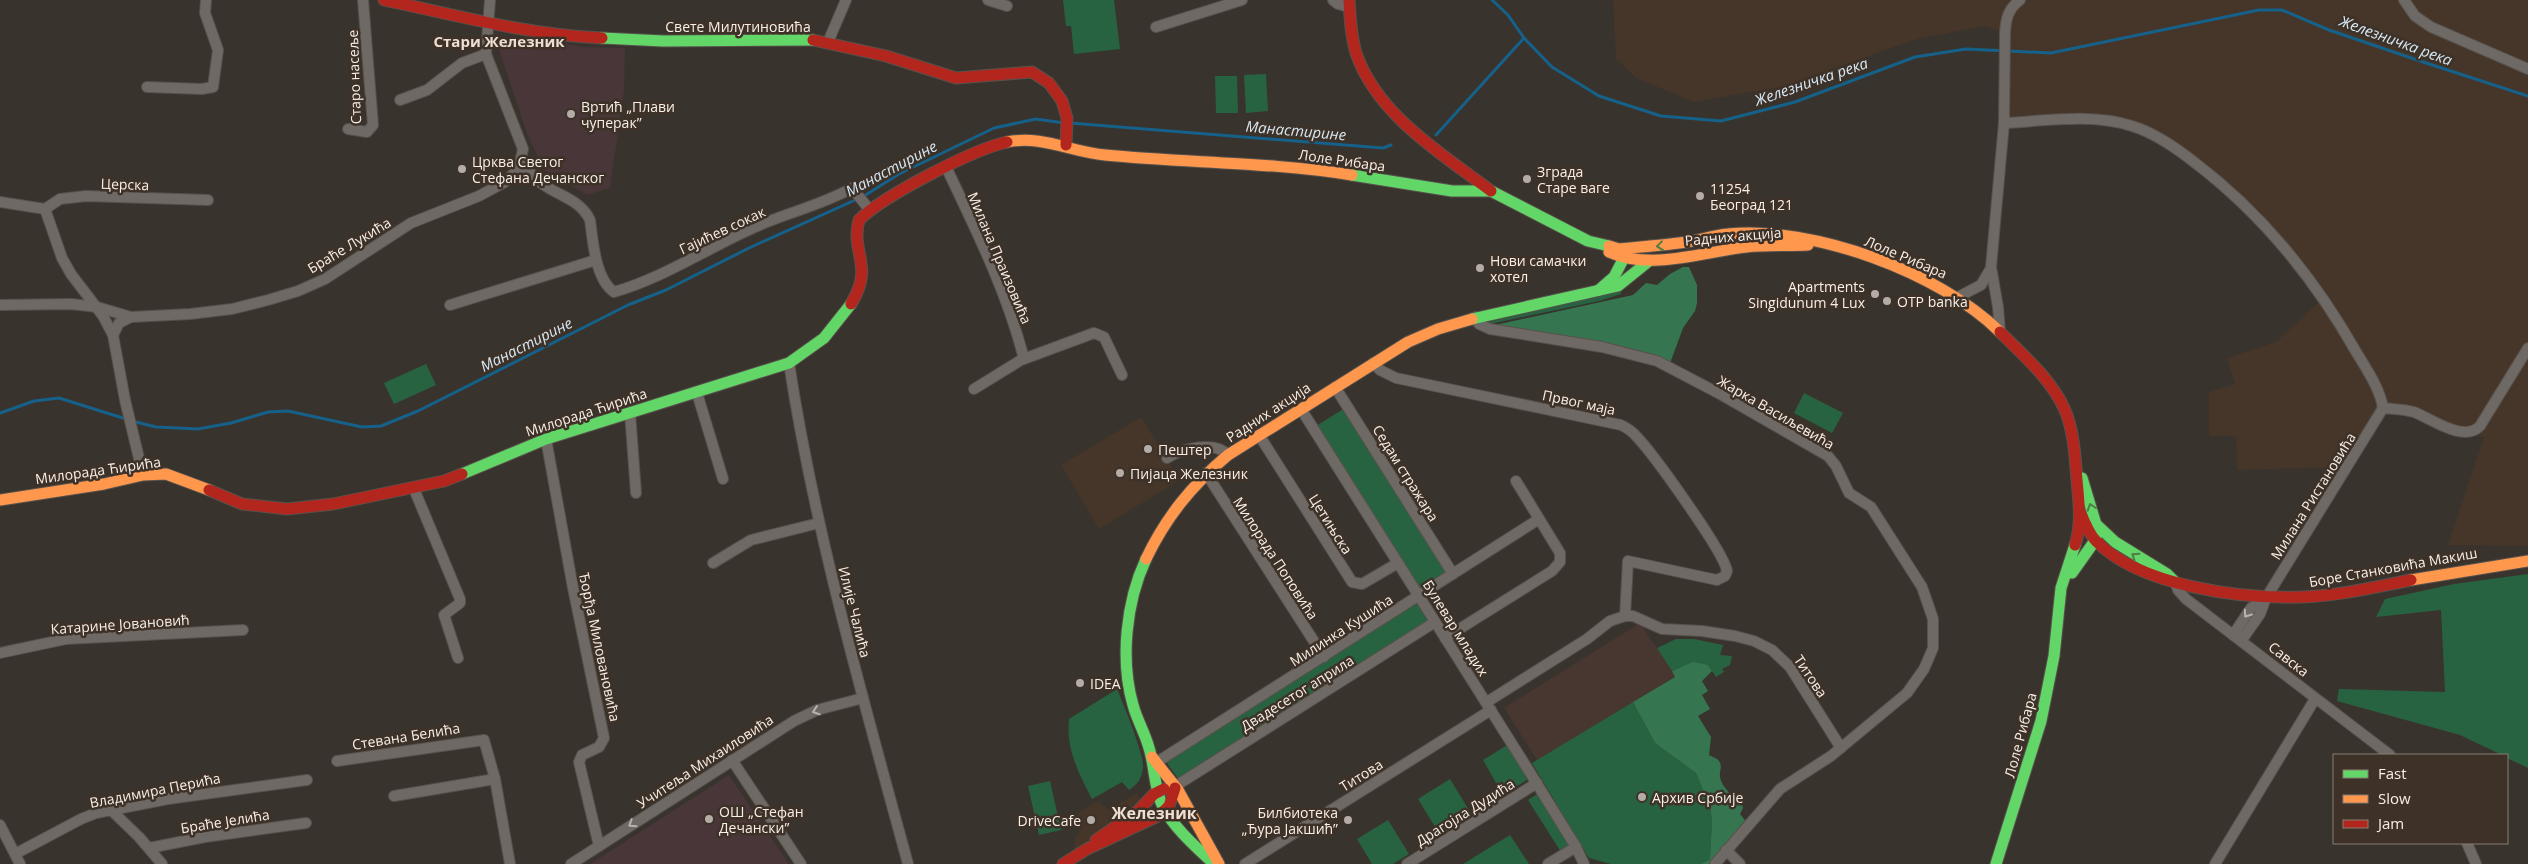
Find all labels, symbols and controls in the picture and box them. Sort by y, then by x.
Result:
water label: Железничка река [2336,10,2456,70]
street label: Свете Милутиновића [665,17,811,36]
street label: Старо насеље [343,29,365,125]
district label: Стари Железник [433,31,565,51]
water label: Железничка река [1751,52,1871,110]
place label: Вртић „Плави чуперак” [581,97,675,132]
marker: Вртић „Плави чуперак” [565,108,577,120]
water label: Манастирине [1245,116,1348,144]
water label: Манастирине [842,135,941,200]
street label: Лоле Рибара [1297,144,1387,176]
place label: Црква Светог Стефана Дечанског [472,152,604,187]
place label: Зграда Старе ваге [1537,162,1610,197]
marker: Црква Светог Стефана Дечанског [456,163,468,175]
marker: Зграда Старе ваге [1521,173,1533,185]
street label: Церска [100,174,150,194]
place label: 11254 Београд 121 [1710,179,1793,214]
street label: Милана Праизовића [964,189,1036,327]
marker: 11254 Београд 121 [1694,190,1706,202]
street label: Гајићев сокак [676,201,769,258]
street label: Браће Лукића [304,213,394,277]
street label: Радних акција [1684,222,1782,250]
street label: Лоле Рибара [1862,231,1950,283]
one-way arrow [1656,240,1664,251]
place label: Нови самачки хотел [1490,251,1586,286]
marker: Нови самачки хотел [1474,262,1486,274]
place label: Apartments Singidunum 4 Lux [1748,277,1866,312]
marker: Apartments Singidunum 4 Lux [1869,288,1881,300]
place label: OTP banka [1897,292,1968,311]
marker: OTP banka [1881,295,1893,307]
water label: Манастирине [477,312,576,376]
street label: Жарка Васиљевића [1714,371,1838,453]
street label: Радних акција [1222,378,1314,446]
street label: Милорада Ћирића [523,383,649,441]
street label: Првог маја [1541,385,1617,419]
street label: Седам стражара [1369,421,1443,525]
street label: Милана Ристановића [2266,429,2360,563]
place label: Пештер [1158,440,1212,459]
marker: Пештер [1142,443,1154,455]
street label: Милорада Ћирића [34,452,162,488]
place label: Пијаца Железник [1130,464,1249,483]
marker: Пијаца Железник [1114,467,1126,479]
street label: Цетињска [1305,490,1357,558]
street label: Милорада Поповића [1229,493,1323,623]
one-way arrow [2087,503,2097,512]
street label: Боре Станковића Макиш [2307,543,2479,591]
one-way arrow [2132,552,2141,562]
street label: Илије Чалића [834,564,876,660]
street label: Ђорђа Миловановића [575,571,625,723]
street label: Булевар младих [1419,576,1494,680]
street label: Милинка Кушића [1286,590,1396,670]
one-way arrow [2244,608,2253,618]
street label: Катарине Јовановић [50,610,190,638]
street label: Савска [2265,637,2313,681]
street label: Двадесетог априла [1237,650,1357,736]
street label: Титова [1790,651,1832,701]
place label: IDEA [1090,674,1121,693]
marker: IDEA [1074,677,1086,689]
street label: Лоле Рибара [1999,690,2041,780]
one-way arrow [812,705,820,715]
street label: Учитеља Михаиловића [633,710,777,812]
street label: Стевана Белића [351,718,461,754]
street label: Титова [1336,754,1386,796]
legend [2333,754,2508,844]
text: Fast [2378,763,2407,783]
street label: Владимира Перића [88,768,222,812]
street label: Драгојла Дудића [1412,774,1518,850]
place label: Архив Србије [1652,788,1743,807]
text: Slow [2378,788,2411,808]
marker: Архив Србије [1636,791,1648,803]
place label: ОШ „Стефан Дечански” [719,802,804,837]
district label: Железник [1111,802,1197,824]
place label: Билбиотека „Ђура Јакшић” [1241,803,1338,838]
street label: Браће Јелића [179,805,271,837]
place label: DriveCafe [1018,811,1081,830]
marker: ОШ „Стефан Дечански” [703,813,715,825]
text: Jam [2376,813,2404,833]
marker: DriveCafe [1085,814,1097,826]
marker: Билбиотека „Ђура Јакшић” [1342,814,1354,826]
one-way arrow [629,818,638,828]

